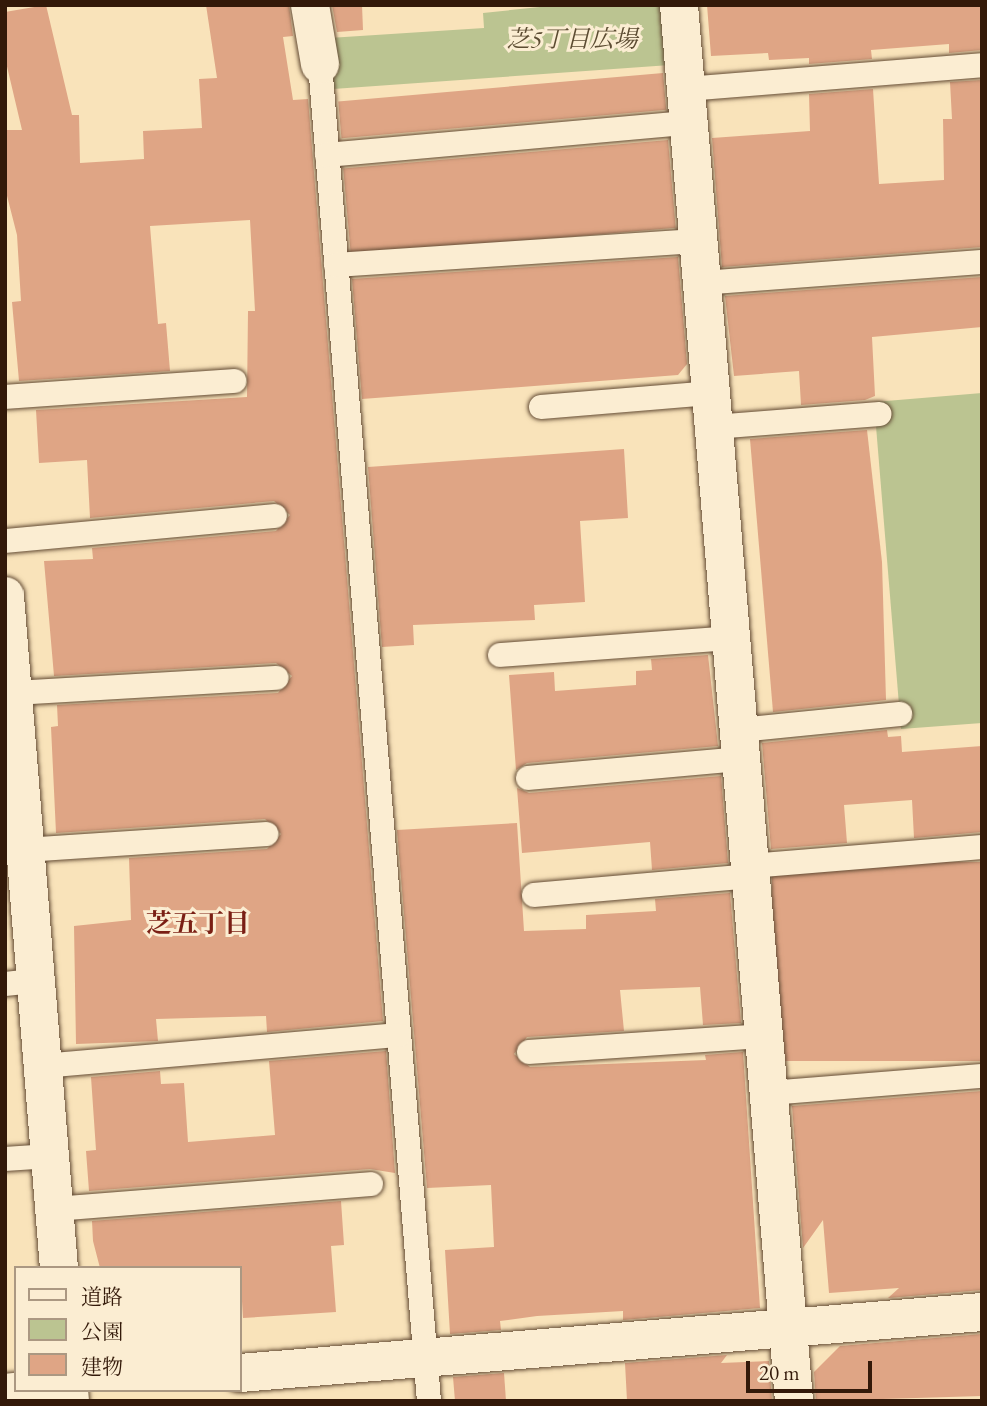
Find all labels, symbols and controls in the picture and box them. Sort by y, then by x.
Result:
park label: 芝5丁目広場 [506,25,638,53]
district label: 芝五丁目 [146,908,250,940]
legend [14,1266,242,1392]
text: 道路 [81,1283,123,1310]
text: 公園 [81,1318,123,1345]
scale bar [749,1346,875,1390]
text: 建物 [81,1353,123,1380]
text: 20 m [759,1359,800,1386]

